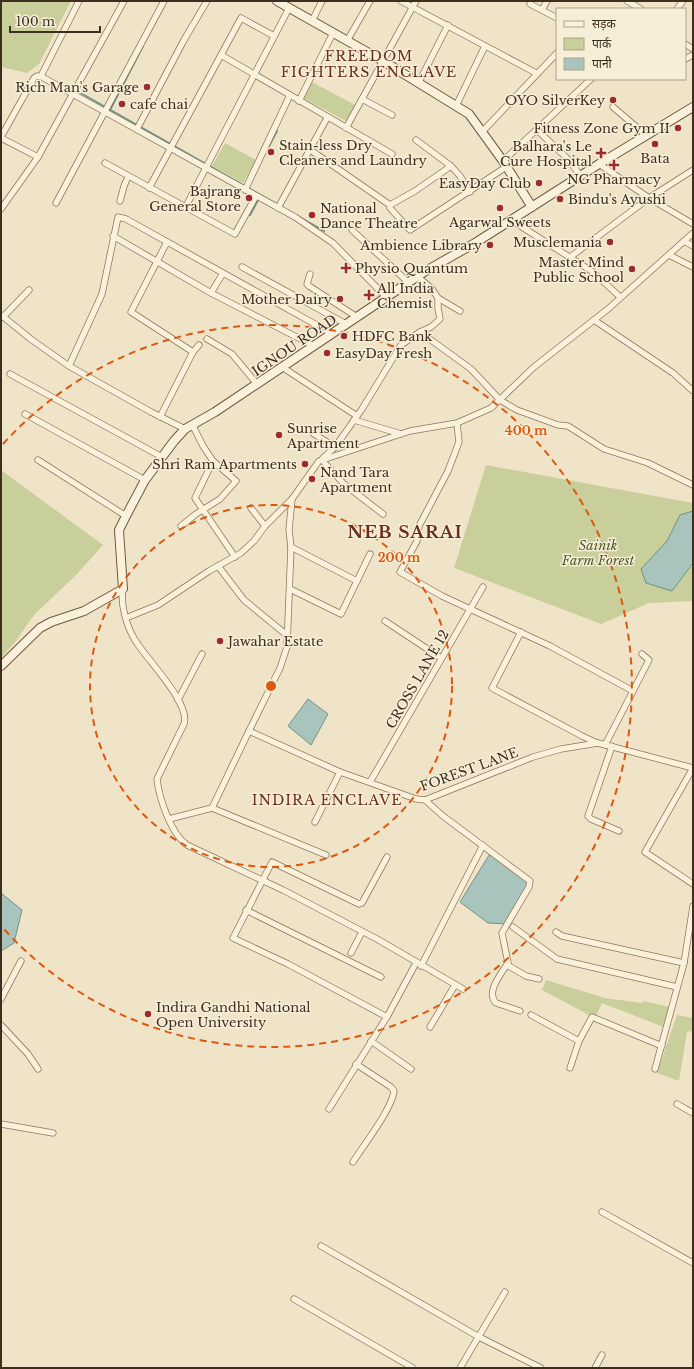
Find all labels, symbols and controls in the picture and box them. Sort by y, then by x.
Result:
scale bar [10,8,100,34]
legend [556,8,686,80]
text: 100 m [16,14,55,29]
text: सड़क [592,16,617,31]
text: पार्क [592,36,612,51]
district label: FREEDOM FIGHTERS ENCLAVE [281,47,457,81]
text: पानी [592,56,613,71]
place label: Rich Man's Garage [15,79,139,96]
marker: Rich Man's Garage [142,82,152,92]
place label: OYO SilverKey [505,92,606,109]
marker: OYO SilverKey [608,95,618,105]
place label: cafe chai [130,96,189,113]
marker: cafe chai [117,99,127,109]
place label: Fitness Zone Gym II [533,120,670,137]
marker: Fitness Zone Gym II [673,123,683,133]
place label: Stain-less Dry Cleaners and Laundry [279,137,428,169]
place label: Balhara's Le Cure Hospital [500,138,592,170]
marker: Bata [650,139,660,149]
marker: Stain-less Dry Cleaners and Laundry [266,147,276,157]
marker: Balhara's Le Cure Hospital [595,147,607,159]
place label: Bata [640,150,670,167]
marker: NG Pharmacy [609,160,619,170]
place label: NG Pharmacy [567,171,662,188]
place label: EasyDay Club [439,175,531,192]
marker: EasyDay Club [534,178,544,188]
place label: Bajrang General Store [149,183,241,215]
place label: Bindu's Ayushi [568,191,667,208]
marker: Bajrang General Store [244,193,254,203]
marker: Bindu's Ayushi [555,194,565,204]
place label: National Dance Theatre [320,200,418,232]
marker: Agarwal Sweets [495,203,505,213]
marker: National Dance Theatre [307,210,317,220]
place label: Agarwal Sweets [448,214,551,231]
place label: Musclemania [513,234,603,251]
place label: Ambience Library [359,237,483,254]
marker: Musclemania [605,237,615,247]
marker: Ambience Library [485,240,495,250]
place label: Master Mind Public School [533,254,624,286]
place label: Physio Quantum [355,260,468,277]
marker: Physio Quantum [340,262,352,274]
marker: Master Mind Public School [627,264,637,274]
place label: All India Chemist [376,280,435,312]
marker: All India Chemist [364,290,374,300]
place label: Mother Dairy [241,291,333,308]
marker: Mother Dairy [335,294,345,304]
street label: IGNOU ROAD [249,311,340,380]
place label: HDFC Bank [352,328,432,345]
marker: HDFC Bank [339,331,349,341]
place label: EasyDay Fresh [335,345,432,362]
marker: EasyDay Fresh [322,348,332,358]
place label: Sunrise Apartment [286,420,360,452]
text: 400 m [505,423,548,438]
marker: Sunrise Apartment [274,430,284,440]
place label: Shri Ram Apartments [152,456,297,473]
marker: Shri Ram Apartments [300,459,310,469]
place label: Nand Tara Apartment [319,464,393,496]
marker: Nand Tara Apartment [307,474,317,484]
district label: NEB SARAI [347,522,463,543]
park label: Sainik Farm Forest [561,537,634,569]
text: 200 m [378,550,421,565]
street label: CROSS LANE 12 [382,627,453,732]
place label: Jawahar Estate [226,633,323,650]
marker: Jawahar Estate [215,636,225,646]
centre of rings [264,679,278,693]
street label: FOREST LANE [418,744,521,795]
district label: INDIRA ENCLAVE [252,791,402,809]
place label: Indira Gandhi National Open University [156,999,311,1031]
marker: Indira Gandhi National Open University [143,1009,153,1019]

